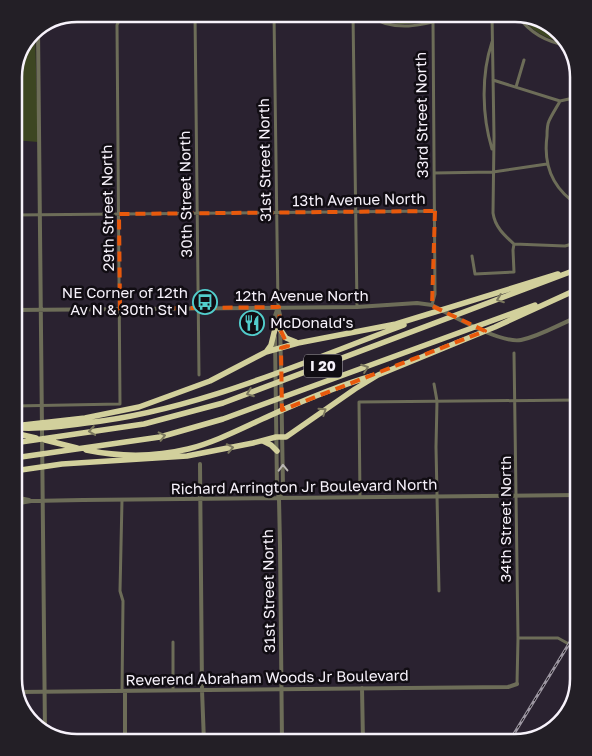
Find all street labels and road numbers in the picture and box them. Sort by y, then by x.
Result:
street label: 33rd Street North [411,52,431,178]
street label: 31st Street North [254,98,274,222]
street label: 30th Street North [175,130,195,258]
street label: 29th Street North [97,145,117,272]
street label: 13th Avenue North [292,189,426,209]
street label: 12th Avenue North [235,286,369,304]
road number: I 20 [304,354,342,378]
street label: 34th Street North [496,456,514,582]
street label: Richard Arrington Jr Boulevard North [170,475,438,497]
street label: 31st Street North [258,529,278,653]
street label: Reverend Abraham Woods Jr Boulevard [125,666,409,688]

